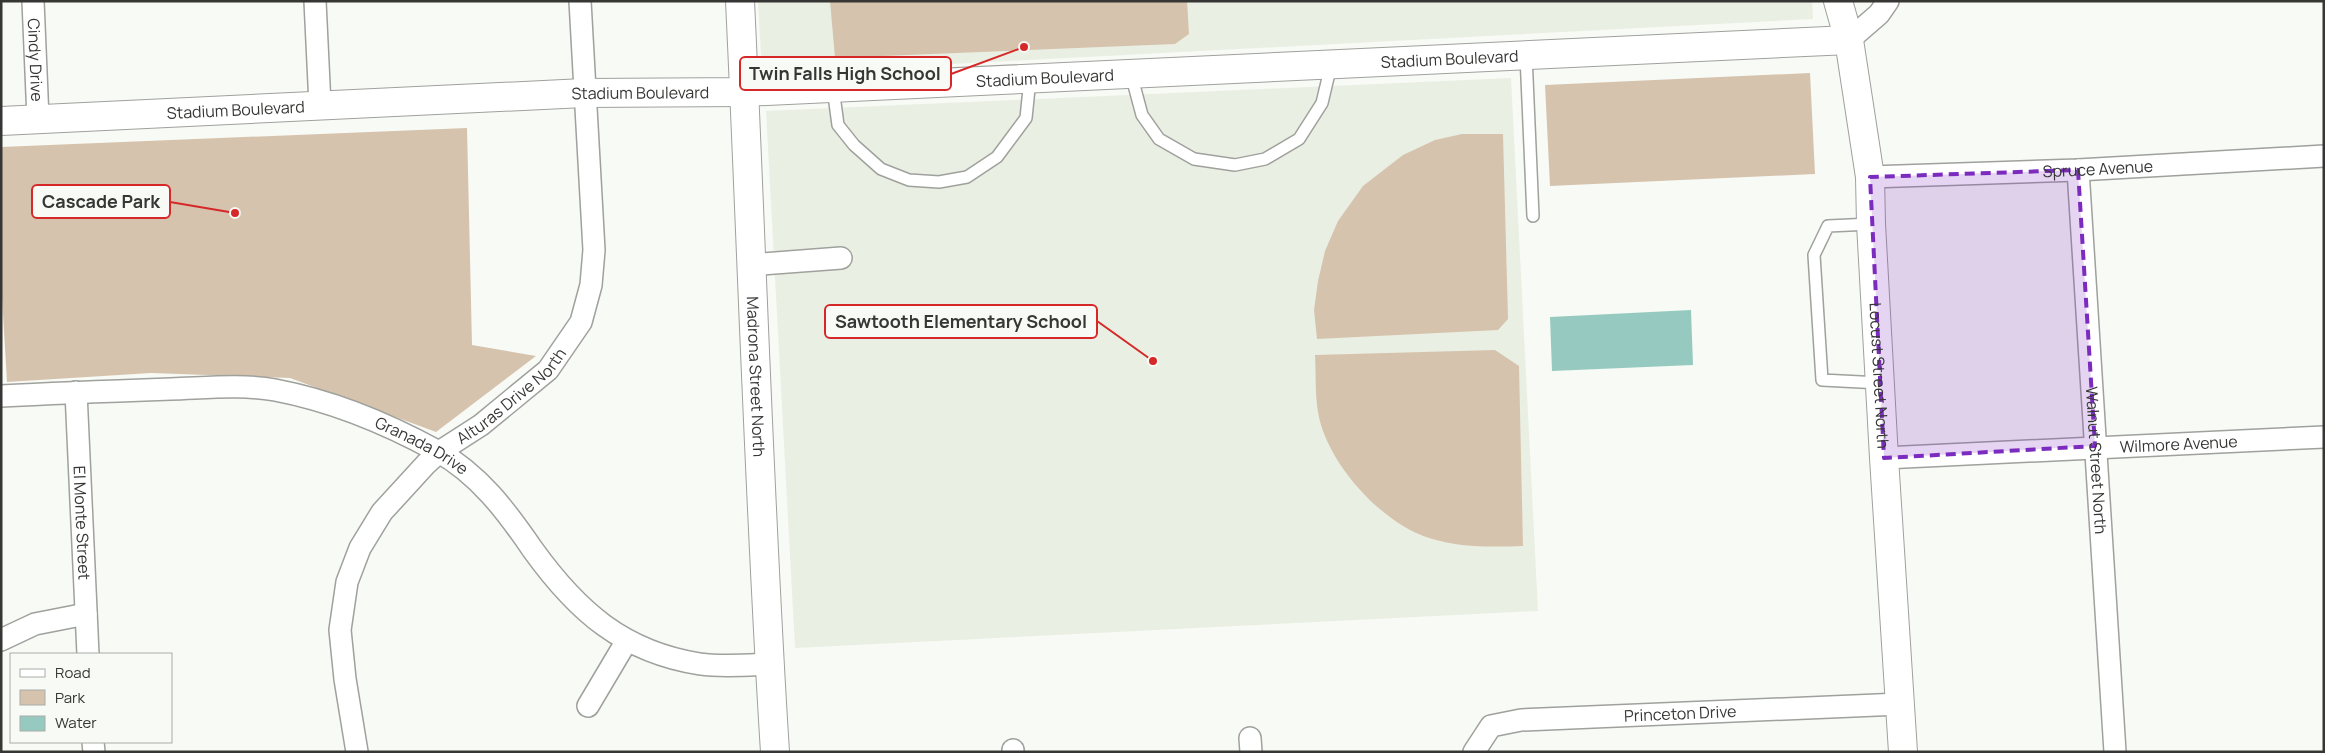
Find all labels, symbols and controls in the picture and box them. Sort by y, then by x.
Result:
street label: Cindy Drive [23,18,48,102]
street label: Stadium Boulevard [1380,45,1519,73]
callout: Twin Falls High School [740,57,951,90]
text: Twin Falls High School [749,61,941,85]
street label: Stadium Boulevard [976,64,1114,92]
street label: Stadium Boulevard [571,81,709,105]
street label: Stadium Boulevard [166,95,305,124]
street label: Spruce Avenue [2042,155,2154,182]
callout: Cascade Park [32,185,170,218]
text: Cascade Park [42,189,161,213]
street label: Madrona Street North [742,296,770,458]
street label: Locust Street North [1864,302,1894,449]
callout: Sawtooth Elementary School [825,305,1097,338]
text: Sawtooth Elementary School [835,309,1087,333]
street label: Alturas Drive North [452,344,571,449]
street label: Walnut Street North [2081,386,2112,535]
street label: Granada Drive [372,411,473,480]
street label: Wilmore Avenue [2119,430,2238,458]
street label: El Monte Street [68,465,96,580]
legend [10,653,172,743]
text: Road [55,662,91,683]
text: Park [55,687,85,708]
street label: Princeton Drive [1624,700,1737,727]
text: Water [55,712,97,733]

